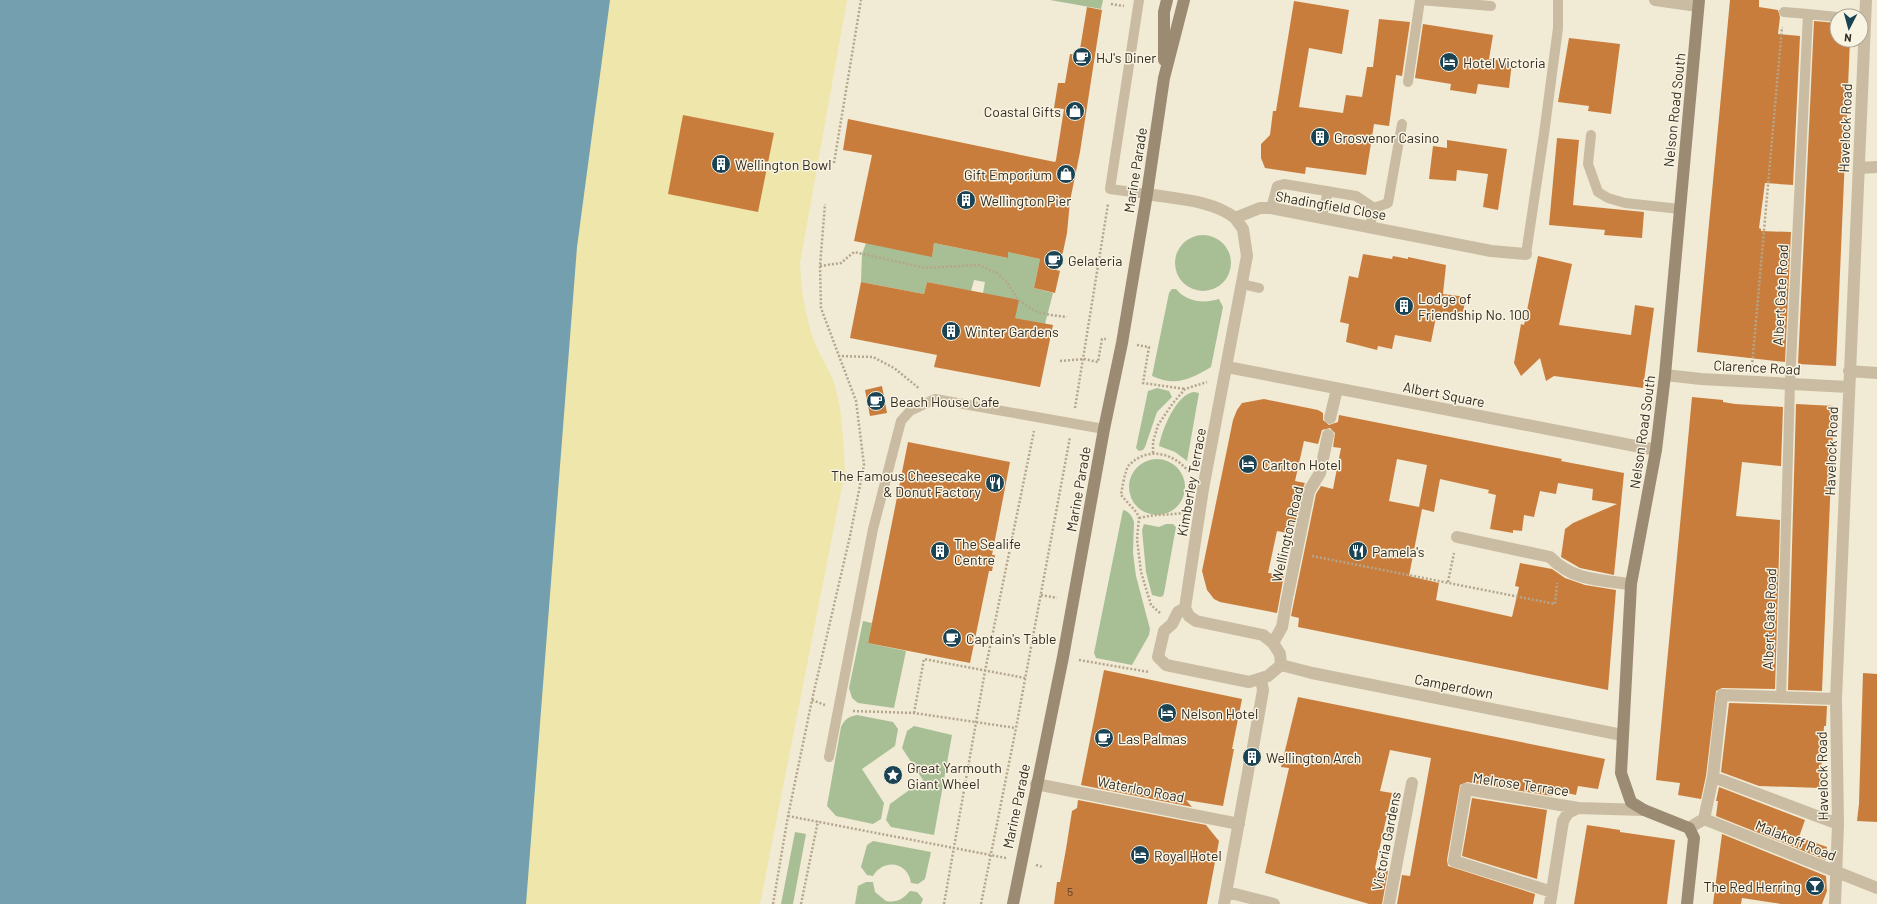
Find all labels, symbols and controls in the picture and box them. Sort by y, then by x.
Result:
north arrow [1829,8,1869,48]
text: N [1844,32,1852,45]
cafe icon: HJ's Diner [1071,46,1093,68]
place label: HJ's Diner [1096,49,1156,66]
hotel icon: Hotel Victoria [1438,51,1460,73]
street label: Nelson Road South [1660,52,1688,168]
place label: Hotel Victoria [1463,54,1546,71]
street label: Havelock Road [1835,83,1855,173]
shop icon: Coastal Gifts [1064,100,1086,122]
place label: Coastal Gifts [984,103,1061,120]
street label: Marine Parade [1120,126,1150,214]
building icon: Grosvenor Casino [1309,126,1331,148]
place label: Grosvenor Casino [1334,129,1439,146]
building icon: Wellington Bowl [710,153,732,175]
place label: Wellington Bowl [735,156,831,173]
shop icon: Gift Emporium [1055,163,1077,185]
place label: Gift Emporium [964,166,1052,183]
street label: Shadingfield Close [1274,187,1388,223]
building icon: Wellington Pier [955,189,977,211]
place label: Wellington Pier [980,192,1071,209]
street label: Albert Gate Road [1769,244,1791,346]
cafe icon: Gelateria [1043,249,1065,271]
place label: Gelateria [1068,252,1123,269]
place label: Lodge of Friendship No. 100 [1418,290,1530,323]
building icon: Lodge of Friendship No. 100 [1393,295,1415,317]
building icon: Winter Gardens [940,320,962,342]
place label: Winter Gardens [965,323,1059,340]
street label: Clarence Road [1713,356,1801,378]
street label: Nelson Road South [1626,374,1658,490]
street label: Albert Square [1402,378,1486,410]
cafe icon: Beach House Cafe [865,390,887,412]
place label: Beach House Cafe [890,393,1000,410]
street label: Havelock Road [1821,406,1841,496]
street label: Kimberley Terrace [1173,426,1209,538]
street label: Marine Parade [1062,445,1094,533]
hotel icon: Carlton Hotel [1237,453,1259,475]
place label: Carlton Hotel [1262,456,1341,473]
place label: The Famous Cheesecake & Donut Factory [831,467,982,500]
restaurant icon: The Famous Cheesecake & Donut Factory [984,472,1006,494]
street label: Wellington Road [1268,484,1306,584]
place label: The Sealife Centre [954,535,1021,568]
building icon: The Sealife Centre [929,540,951,562]
restaurant icon: Pamela's [1347,540,1369,562]
place label: Pamela's [1372,543,1425,560]
street label: Albert Gate Road [1759,568,1779,670]
cafe icon: Captain's Table [941,627,963,649]
place label: Captain's Table [966,630,1056,647]
street label: Camperdown [1413,670,1495,702]
hotel icon: Nelson Hotel [1156,702,1178,724]
place label: Nelson Hotel [1181,705,1258,722]
cafe icon: Las Palmas [1093,727,1115,749]
place label: Las Palmas [1118,730,1187,747]
street label: Havelock Road [1813,731,1831,821]
building icon: Wellington Arch [1241,746,1263,768]
place label: Wellington Arch [1266,749,1361,766]
place label: Great Yarmouth Giant Wheel [907,759,1002,792]
street label: Marine Parade [999,762,1033,850]
place icon: Great Yarmouth Giant Wheel [882,764,904,786]
street label: Melrose Terrace [1472,769,1570,799]
street label: Waterloo Road [1096,772,1186,806]
street label: Victoria Gardens [1368,790,1404,892]
street label: Malakoff Road [1753,816,1839,864]
hotel icon: Royal Hotel [1129,844,1151,866]
place label: Royal Hotel [1154,847,1222,864]
bar icon: The Red Herring [1804,875,1826,897]
place label: The Red Herring [1703,878,1801,895]
house number: 5 [1067,884,1073,898]

